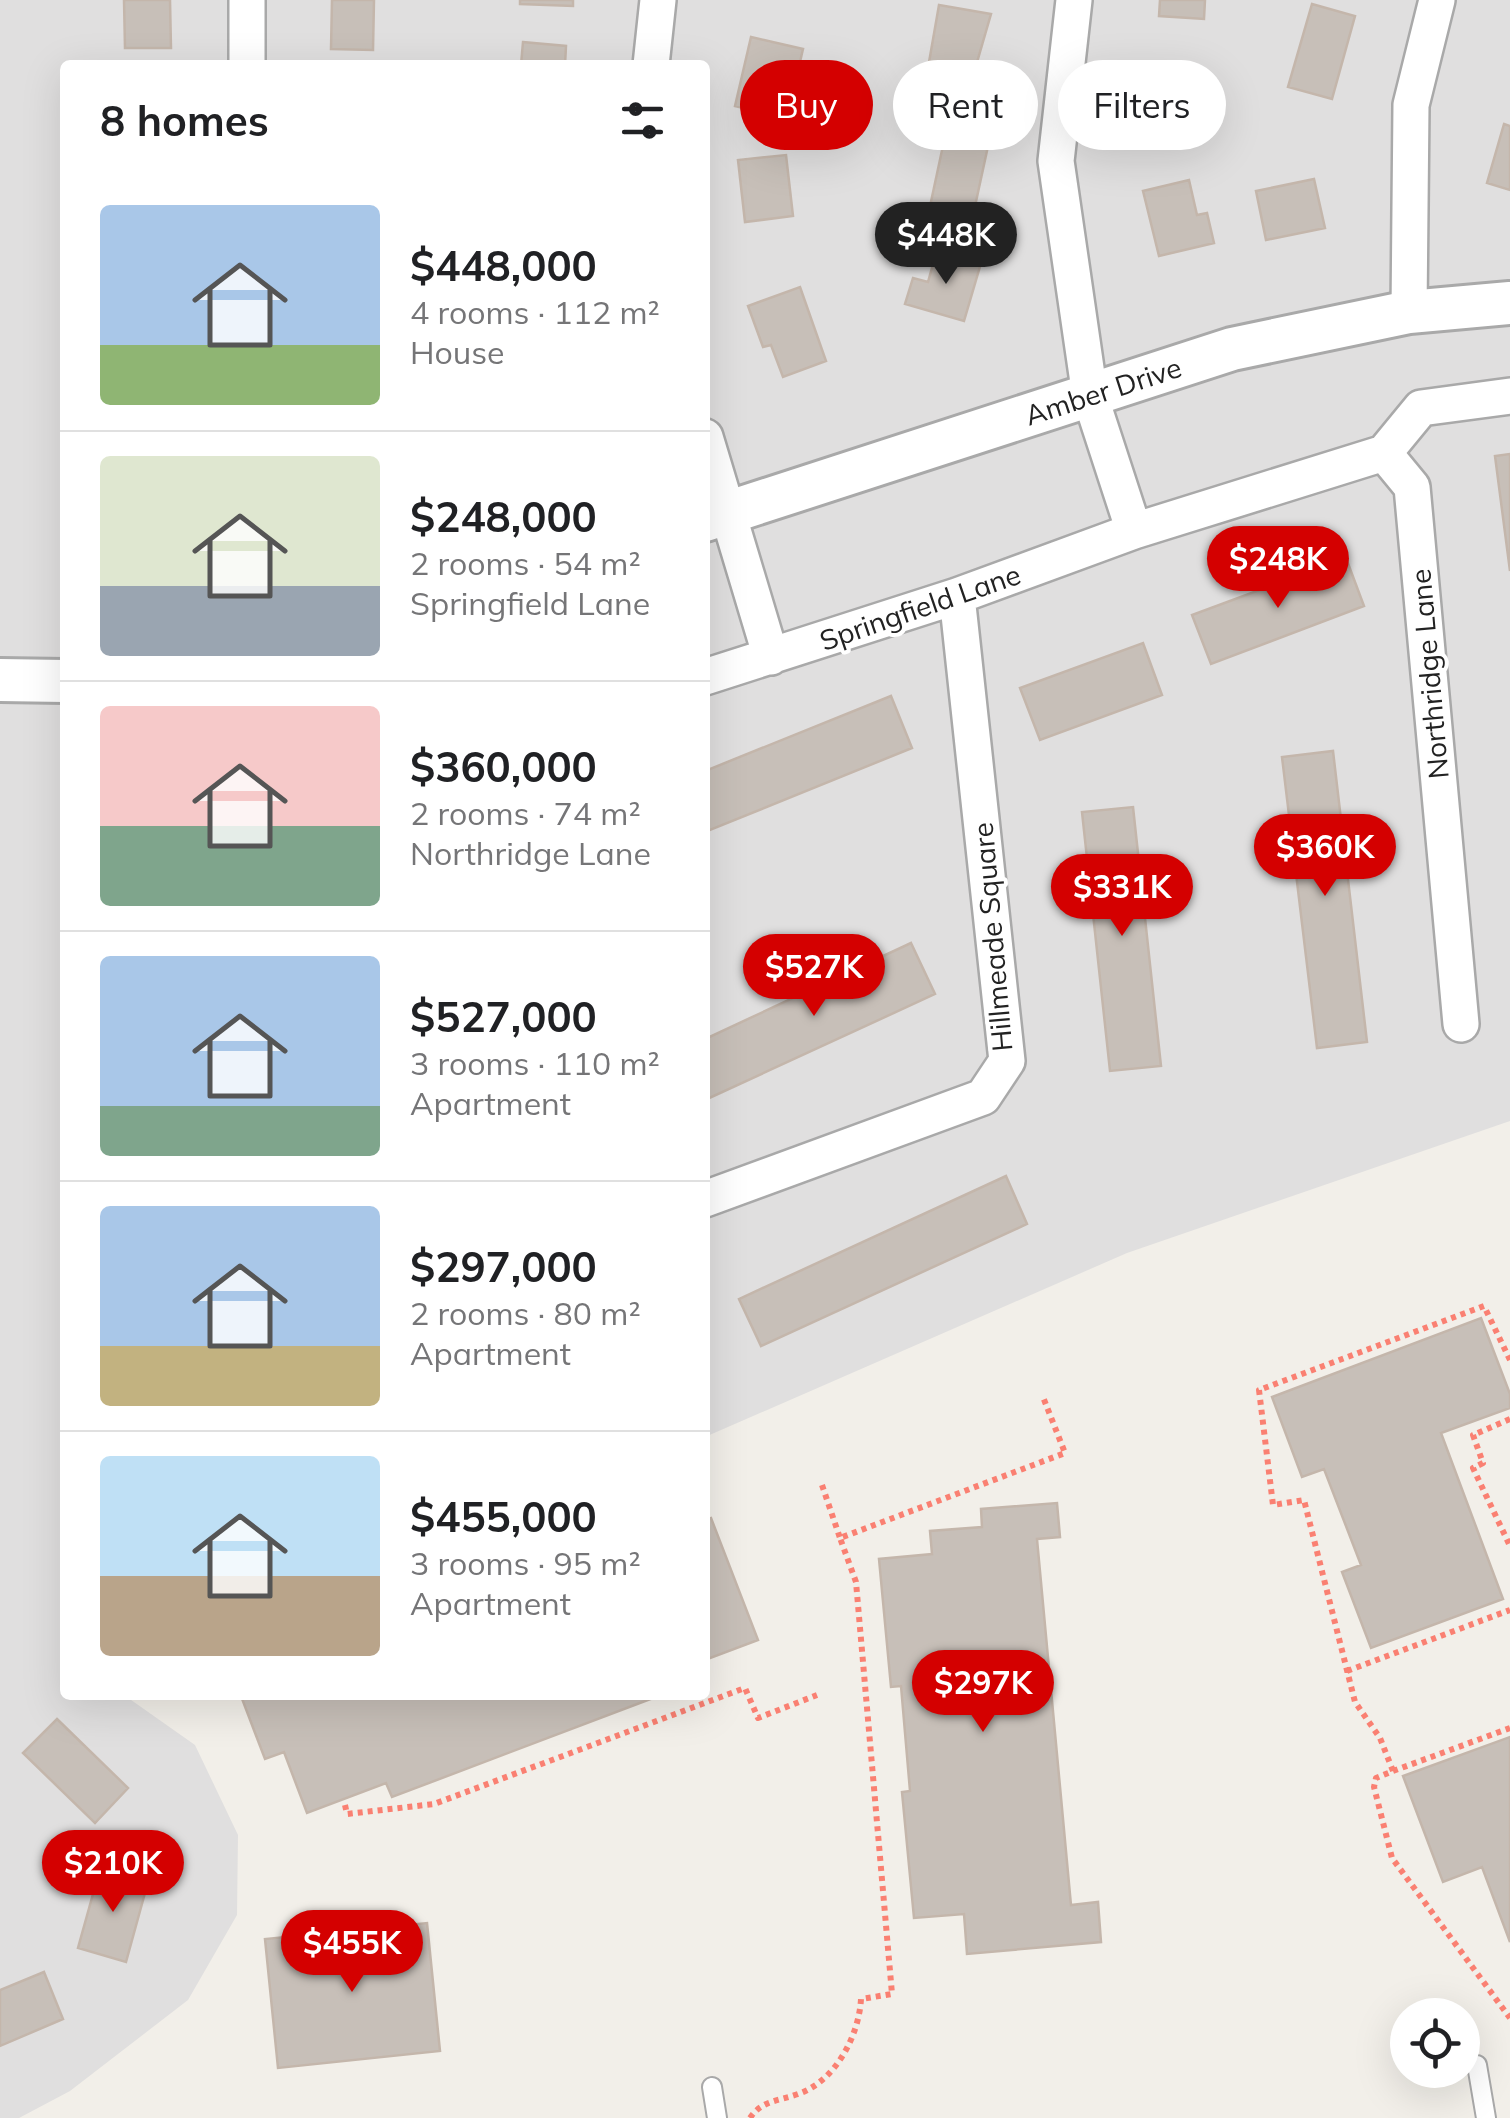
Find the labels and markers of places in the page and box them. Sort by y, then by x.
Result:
pin: $448K [876,202,1016,287]
pin: $248K [1208,526,1348,611]
pin: $360K [1255,814,1395,899]
pin: $331K [1052,854,1192,939]
pin: $527K [744,934,884,1019]
pin: $297K [913,1650,1053,1735]
pin: $210K [43,1830,183,1915]
pin: $455K [282,1910,422,1995]

